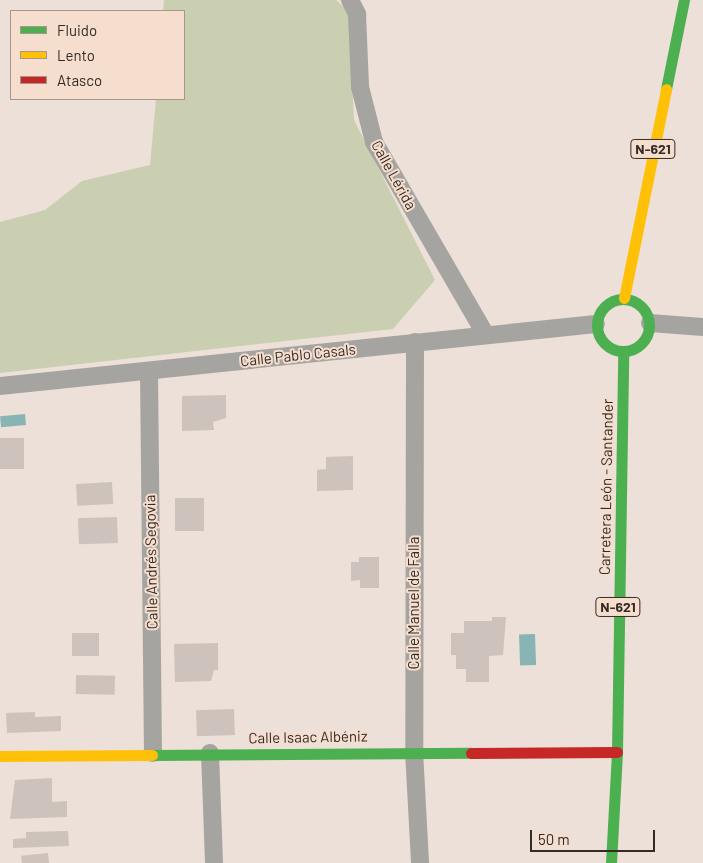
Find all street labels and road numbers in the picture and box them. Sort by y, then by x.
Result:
street label: Calle Lérida [368,137,420,213]
road number: N-621 [629,138,677,160]
street label: Calle Pablo Casals [239,340,357,370]
street label: Carretera León - Santander [595,399,617,575]
street label: Calle Andrés Segovia [141,495,161,629]
street label: Calle Manuel de Falla [405,537,423,669]
road number: N-621 [594,596,642,618]
street label: Calle Isaac Albéniz [248,727,368,747]

